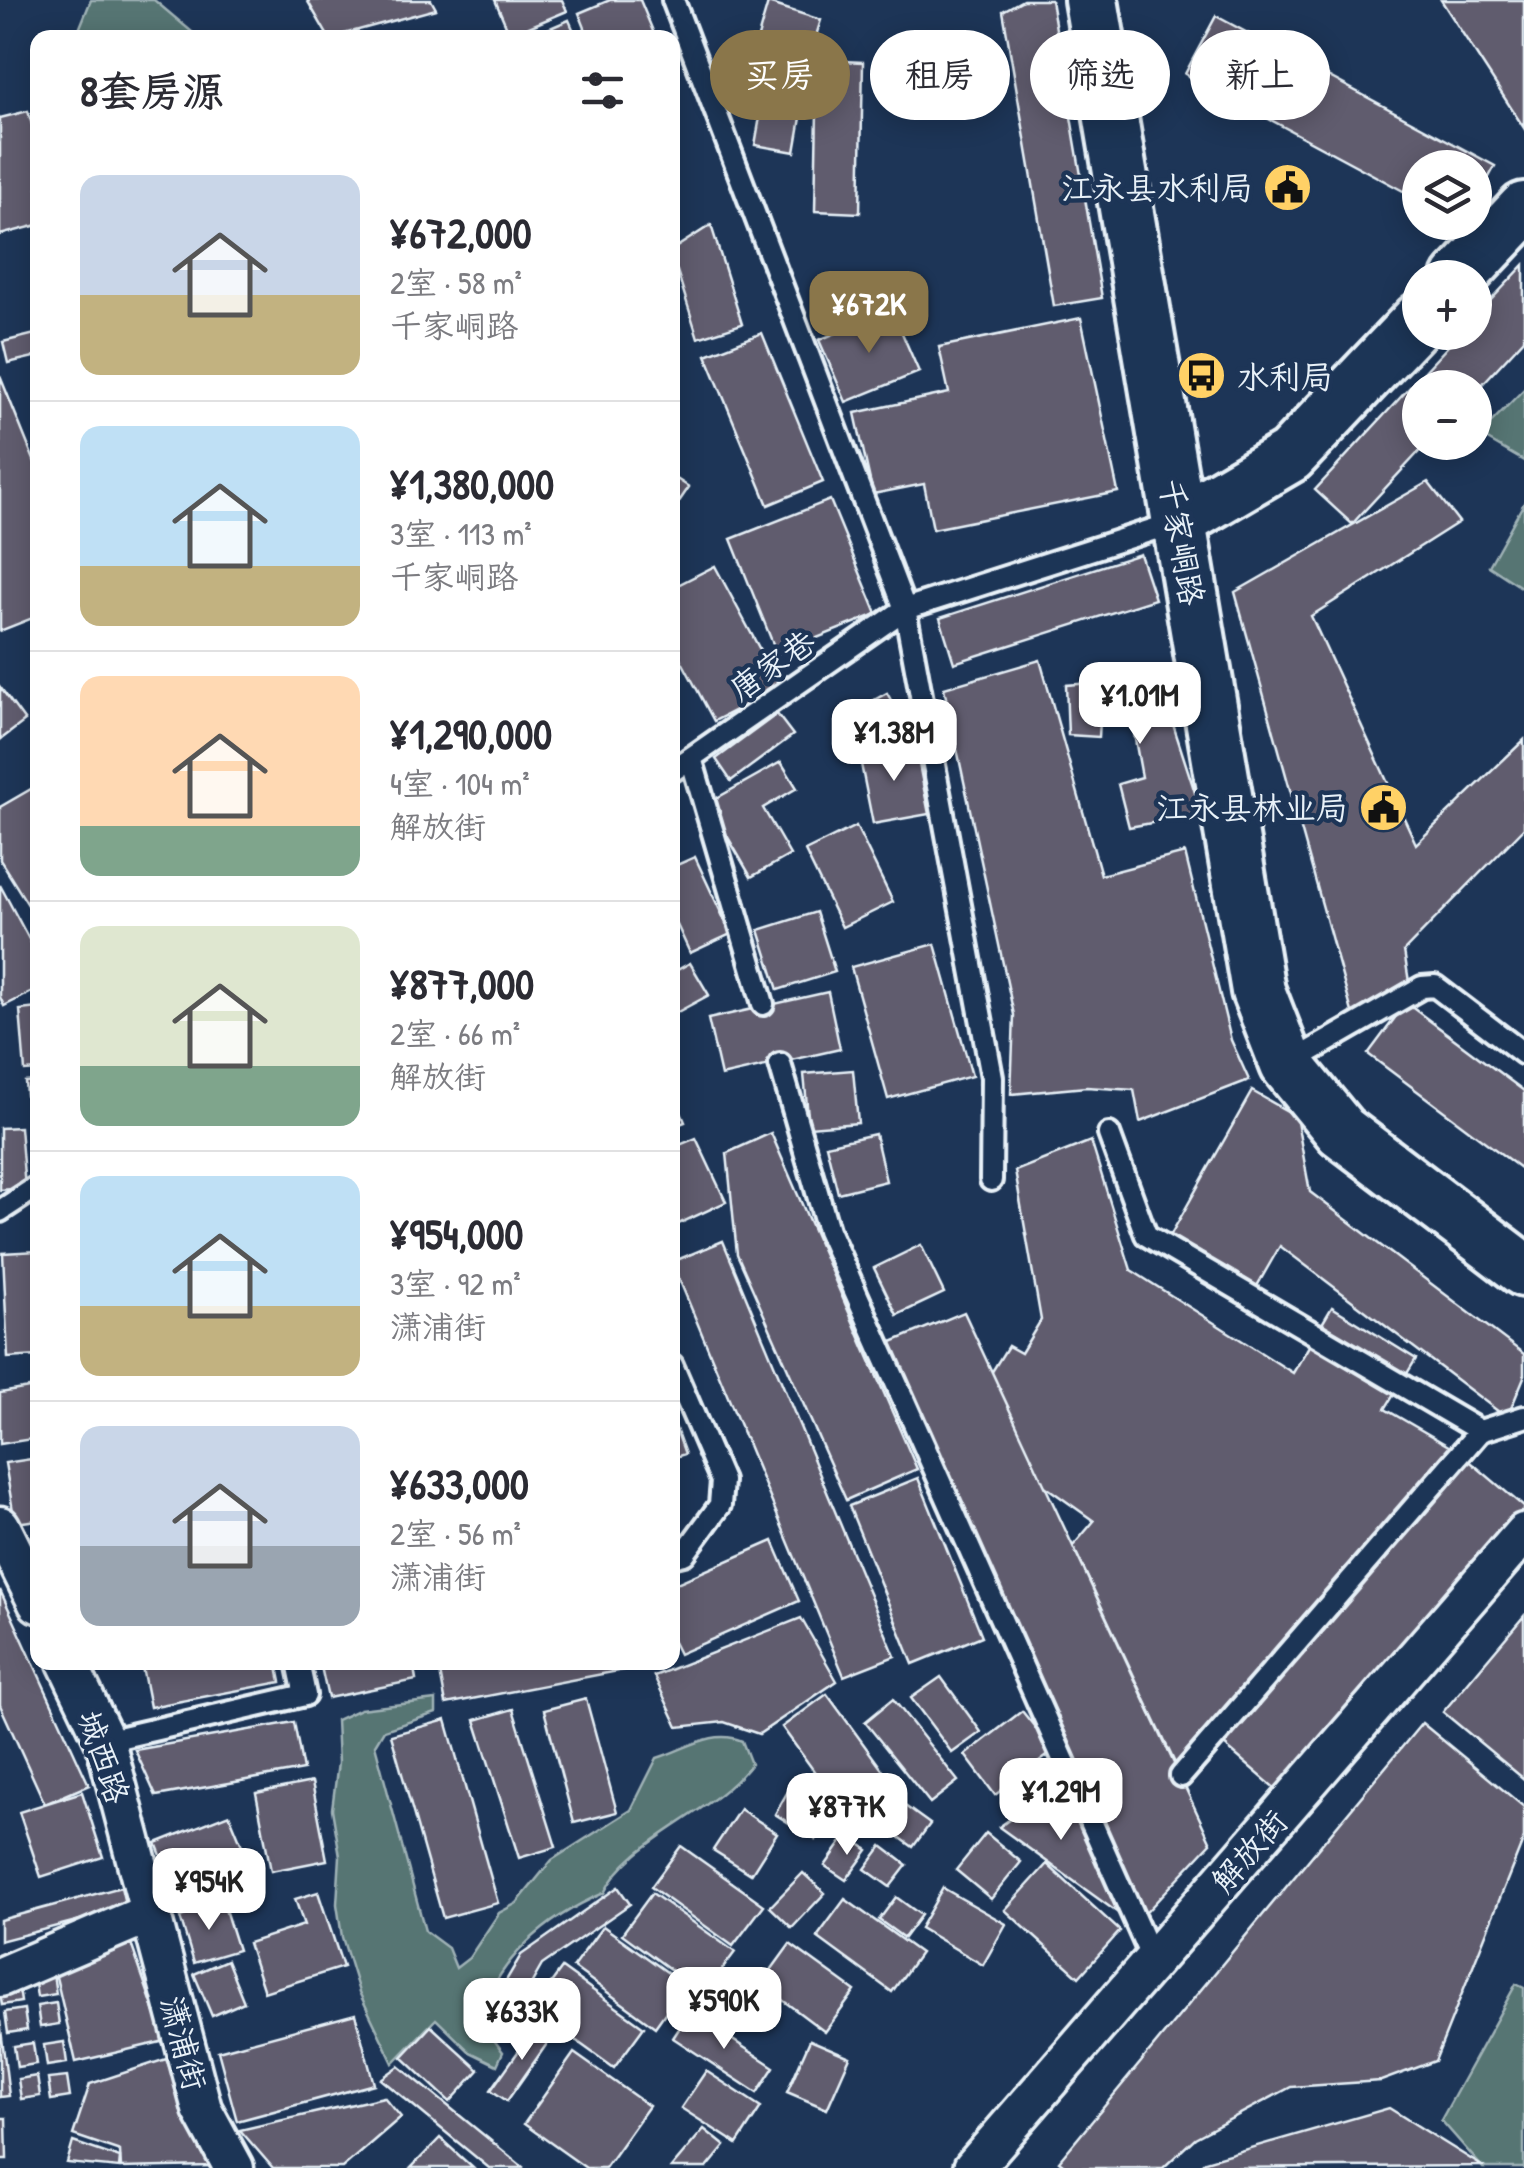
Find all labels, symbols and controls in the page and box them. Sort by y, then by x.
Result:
chip: 买房 [710,30,850,120]
chip: 租房 [870,30,1010,120]
chip: 筛选 [1030,30,1170,120]
chip: 新上 [1190,30,1330,120]
text: 8套房源 [80,62,224,119]
icon: filters [575,63,630,118]
map controls [1402,150,1492,460]
button: layers [1402,150,1492,240]
public building icon: 江永县水利局 [1262,161,1314,213]
place label: 江永县水利局 [1061,166,1253,209]
text: ¥672,000 [390,204,532,261]
icon: home [160,215,280,335]
button: + [1402,260,1492,350]
text: 2室 · 58 m² [390,261,522,304]
pin: ¥672K [799,271,939,356]
text: ¥672K [831,282,907,325]
text: 千家峒路 [390,304,518,347]
bus stop icon: 水利局 [1176,350,1228,402]
place label: 水利局 [1237,355,1333,398]
button: − [1402,370,1492,460]
text: ¥1,380,000 [390,455,554,512]
icon: home [160,466,280,586]
street label: 千家峒路 [1150,475,1214,609]
text: 3室 · 113 m² [390,512,532,555]
text: 千家峒路 [390,555,518,598]
street label: 唐家巷 [720,620,824,710]
pin: ¥1.01M [1059,662,1221,747]
text: ¥1.01M [1101,673,1179,716]
pin: ¥1.38M [813,699,975,784]
text: ¥1,290,000 [390,705,552,762]
text: ¥1.38M [854,710,934,753]
icon: home [160,716,280,836]
text: 4室 · 104 m² [390,762,530,805]
public building icon: 江永县林业局 [1357,781,1409,833]
place label: 江永县林业局 [1156,786,1348,829]
text: 解放街 [390,805,486,848]
text: ¥877,000 [390,955,534,1012]
icon: home [160,966,280,1086]
text: 2室 · 66 m² [390,1012,520,1055]
text: 解放街 [390,1055,486,1098]
text: ¥954,000 [390,1205,523,1262]
icon: home [160,1216,280,1336]
text: 3室 · 92 m² [390,1262,521,1305]
text: 潇浦街 [390,1305,486,1348]
text: ¥633,000 [390,1455,529,1512]
icon: home [160,1466,280,1586]
text: 2室 · 56 m² [390,1512,521,1555]
text: 潇浦街 [390,1555,486,1598]
street label: 城西路 [68,1705,140,1809]
pin: ¥1.29M [980,1758,1142,1843]
text: ¥1.29M [1021,1769,1101,1812]
pin: ¥877K [777,1773,917,1858]
text: ¥877K [808,1784,886,1827]
street label: 解放街 [1201,1801,1297,1901]
pin: ¥954K [139,1848,279,1933]
text: ¥954K [175,1859,243,1902]
pin: ¥590K [654,1967,794,2052]
pin: ¥633K [452,1978,592,2063]
text: ¥590K [688,1978,760,2021]
text: ¥633K [485,1989,559,2032]
street label: 潇浦街 [151,1991,217,2095]

